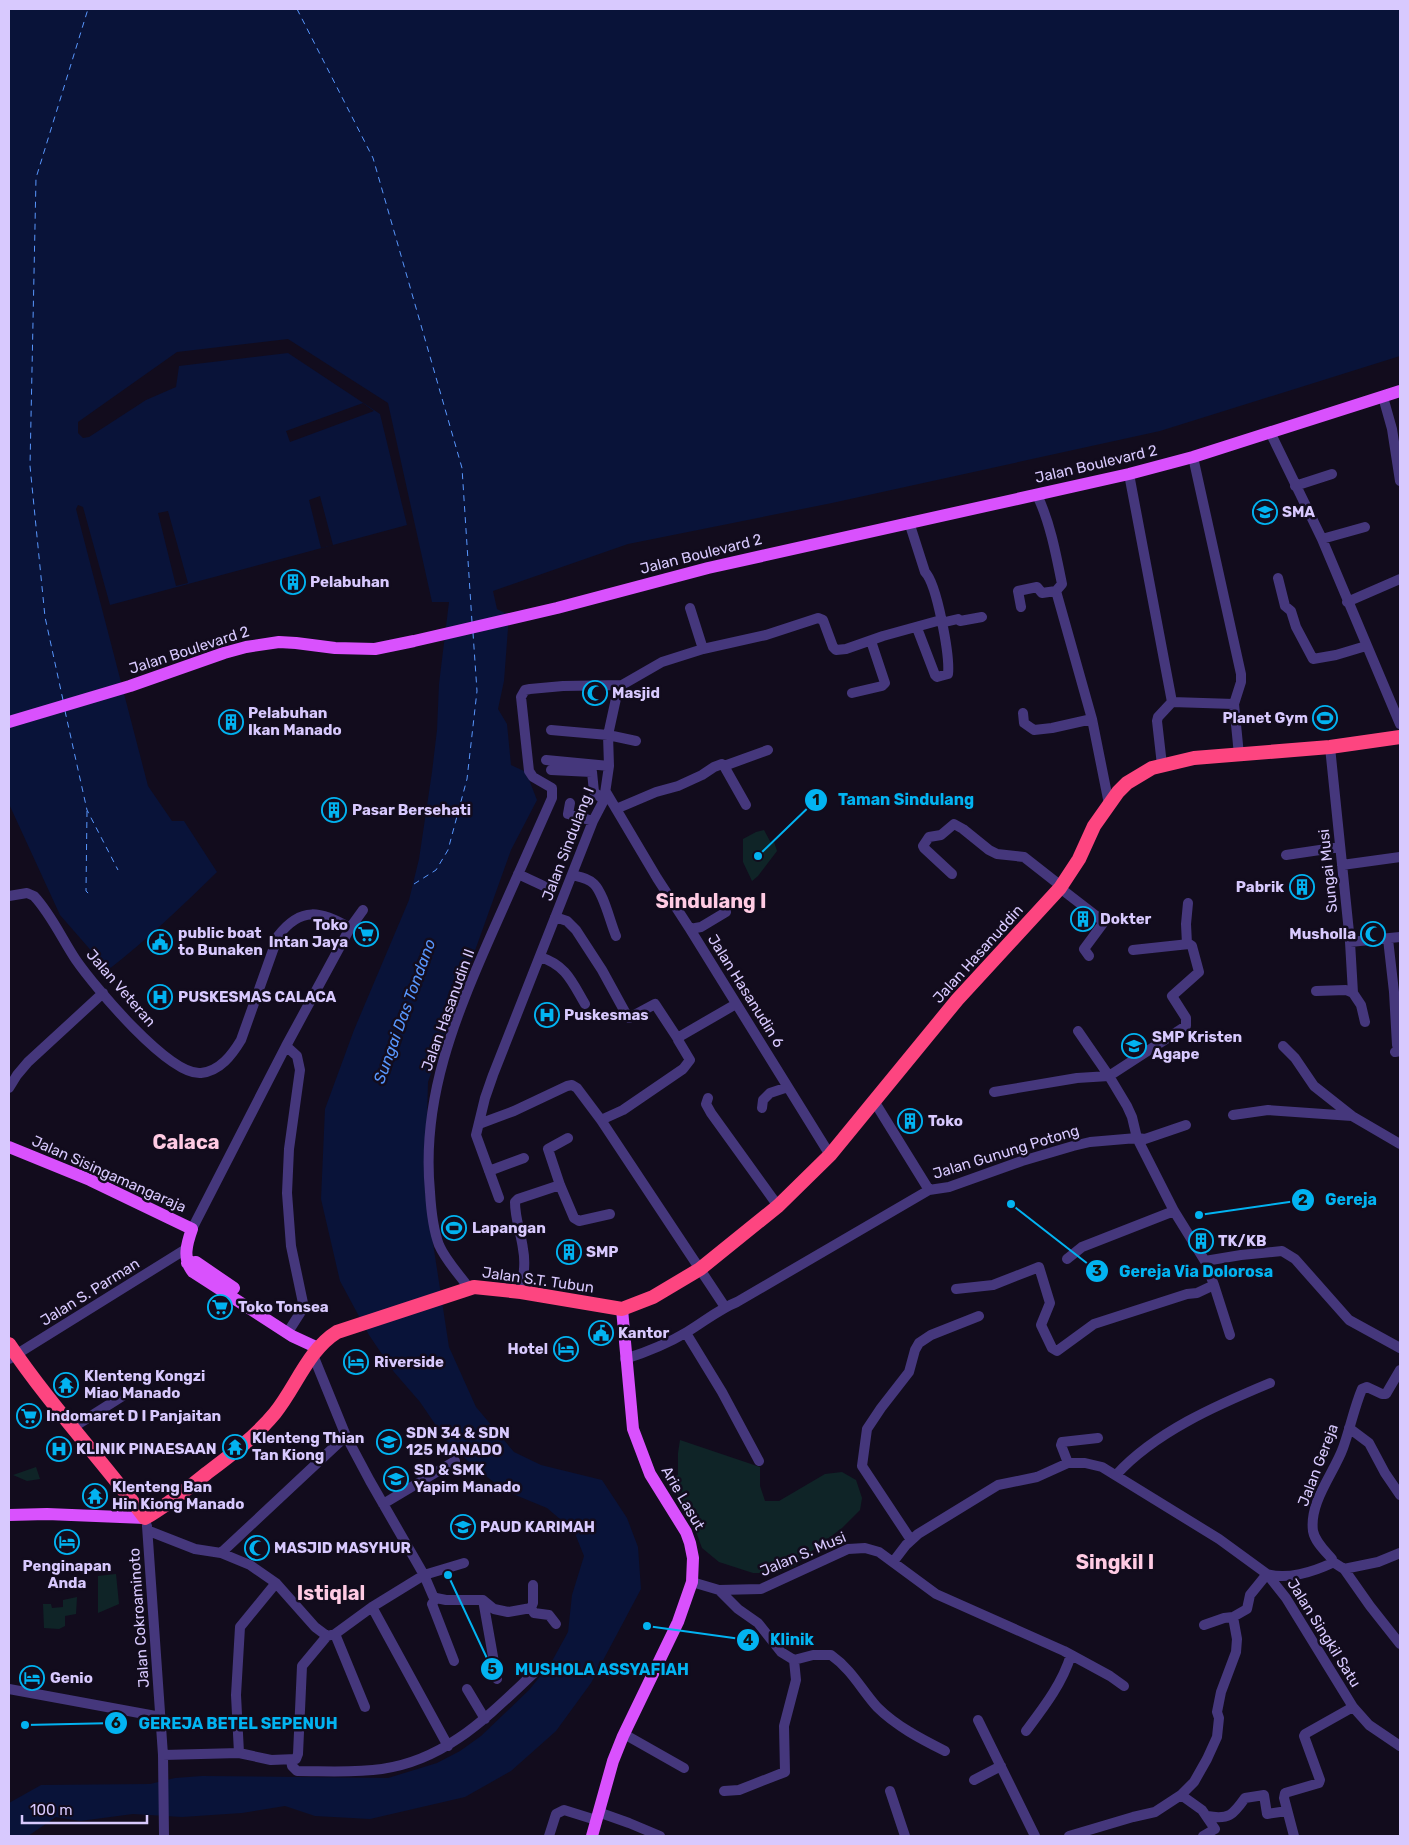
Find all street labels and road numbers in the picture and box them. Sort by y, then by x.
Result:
street label: Jalan Boulevard 2 [1033,441,1159,487]
street label: Jalan Boulevard 2 [638,530,764,578]
street label: Jalan Boulevard 2 [127,622,251,678]
street label: Jalan Sindulang I [538,785,598,903]
street label: Sungai Musi [1315,828,1341,914]
street label: Jalan Hasanuddin [929,901,1027,1007]
street label: Jalan Hasanudin 6 [704,931,788,1051]
street label: Jalan Veteran [83,946,159,1030]
street label: Jalan Hasanudin II [417,946,479,1074]
street label: Jalan Gunung Potong [931,1121,1081,1183]
street label: Jalan Sisingamangaraja [29,1132,189,1216]
street label: Jalan S. Parman [37,1254,143,1330]
street label: Jalan S.T. Tubun [481,1263,595,1297]
street label: Jalan Gereja [1294,1421,1342,1509]
street label: Arie Lasut [658,1463,709,1533]
street label: Jalan S. Musi [757,1528,849,1580]
street label: Jalan Cokroaminoto [125,1547,153,1689]
street label: Jalan Singkil Satu [1283,1575,1365,1691]

